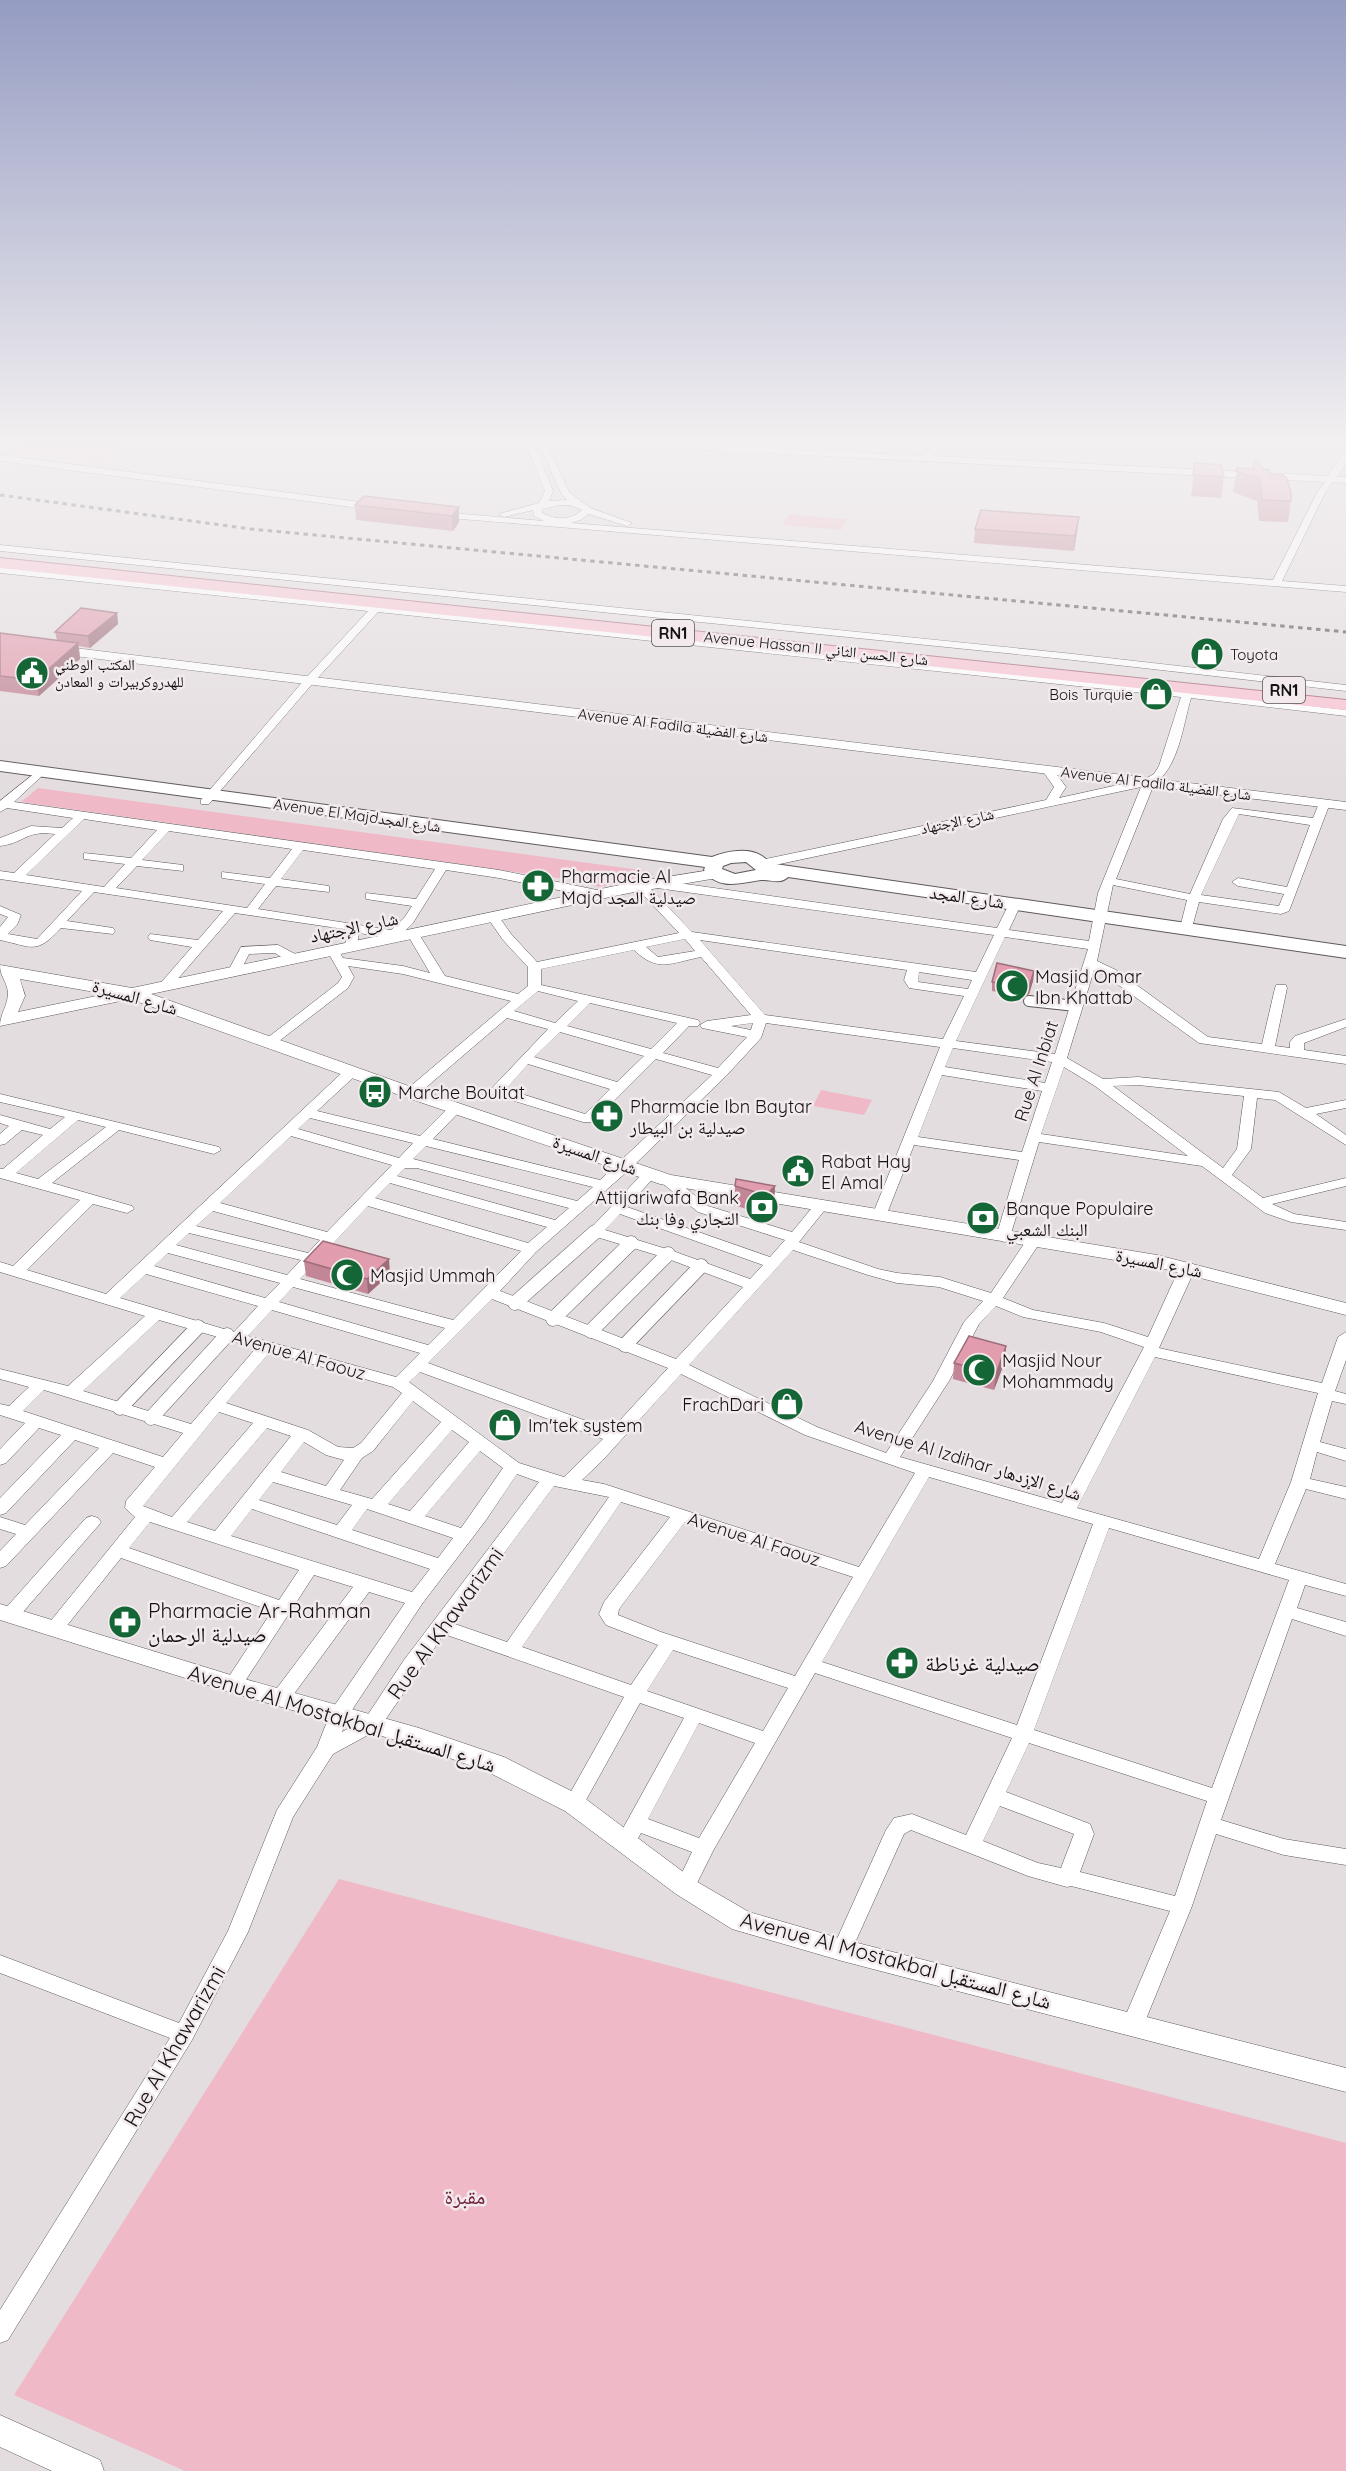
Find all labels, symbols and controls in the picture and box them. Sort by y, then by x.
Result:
road number: RN1 [652,620,694,646]
street label: Avenue Hassan II شارع الحسن الثاني [703,627,929,672]
shop icon: Toyota [1189,636,1225,672]
place label: Toyota [1230,645,1278,664]
public building icon: المكتب الوطني للهدروكربيرات و المعادن [14,655,50,691]
place label: المكتب الوطني للهدروكربيرات و المعادن [55,655,184,692]
shop icon: Bois Turquie [1138,676,1174,712]
road number: RN1 [1263,677,1305,703]
place label: Bois Turquie [1049,685,1133,704]
street label: Avenue Al Fadila شارع الفضيلة [577,704,769,747]
street label: Avenue Al Fadila شارع الفضيلة [1060,762,1252,805]
street label: Avenue El Majdشارع المجد [272,794,442,837]
street label: شارع الإجتهاد [919,804,996,839]
place label: Pharmacie Al Majd صيدلية المجد [561,865,696,909]
pharmacy icon: Pharmacie Al Majd صيدلية المجد [520,868,556,904]
street label: شارع المجد [928,880,1006,914]
street label: شارع الإجتهاد [308,906,400,948]
place label: Masjid Omar Ibn Khattab [1035,965,1142,1009]
mosque icon: Masjid Omar Ibn Khattab [994,968,1030,1004]
street label: شارع المسيرة [90,974,180,1020]
street label: Rue Al Inbiat [1009,1018,1063,1124]
bus stop icon: Marche Bouitat [357,1074,393,1110]
place label: Marche Bouitat [398,1081,525,1104]
place label: Pharmacie Ibn Baytar صيدلية بن البيطار [629,1095,812,1139]
pharmacy icon: Pharmacie Ibn Baytar صيدلية بن البيطار [589,1098,625,1134]
street label: شارع المسيرة [550,1130,640,1180]
place label: Rabat Hay El Amal [821,1150,911,1194]
public building icon: Rabat Hay El Amal [780,1153,816,1189]
place label: Attijariwafa Bank التجاري وفا بنك [595,1186,739,1233]
bank icon: Attijariwafa Bank التجاري وفا بنك [744,1189,780,1225]
place label: Banque Populaire البنك الشعبي [1006,1197,1153,1244]
bank icon: Banque Populaire البنك الشعبي [965,1200,1001,1236]
street label: شارع المسيرة [1114,1243,1204,1283]
mosque icon: Masjid Ummah [329,1257,365,1293]
place label: Masjid Ummah [370,1264,496,1287]
street label: Avenue Al Faouz [230,1325,368,1385]
place label: Masjid Nour Mohammady [1002,1349,1114,1393]
mosque icon: Masjid Nour Mohammady [961,1352,997,1388]
shop icon: FrachDari [769,1386,805,1422]
place label: FrachDari [682,1393,764,1416]
shop icon: Im'tek system [487,1407,523,1443]
place label: Im'tek system [528,1414,643,1437]
street label: Avenue Al Izdihar شارع الإزدهار [852,1415,1084,1505]
street label: Avenue Al Faouz [685,1507,823,1571]
street label: Rue Al Khawarizmi [381,1542,509,1704]
place label: Pharmacie Ar-Rahman صيدلية الرحمان [148,1597,371,1647]
pharmacy icon: Pharmacie Ar-Rahman صيدلية الرحمان [107,1604,143,1640]
pharmacy icon: صيدلية غرناطة [884,1645,920,1681]
place label: صيدلية غرناطة [925,1650,1040,1676]
street label: Avenue Al Mostakbal شارع المستقبل [185,1659,499,1778]
street label: Avenue Al Mostakbal شارع المستقبل [738,1906,1054,2015]
street label: Rue Al Khawarizmi [117,1961,231,2131]
park label: مقبرة [445,2183,485,2209]

